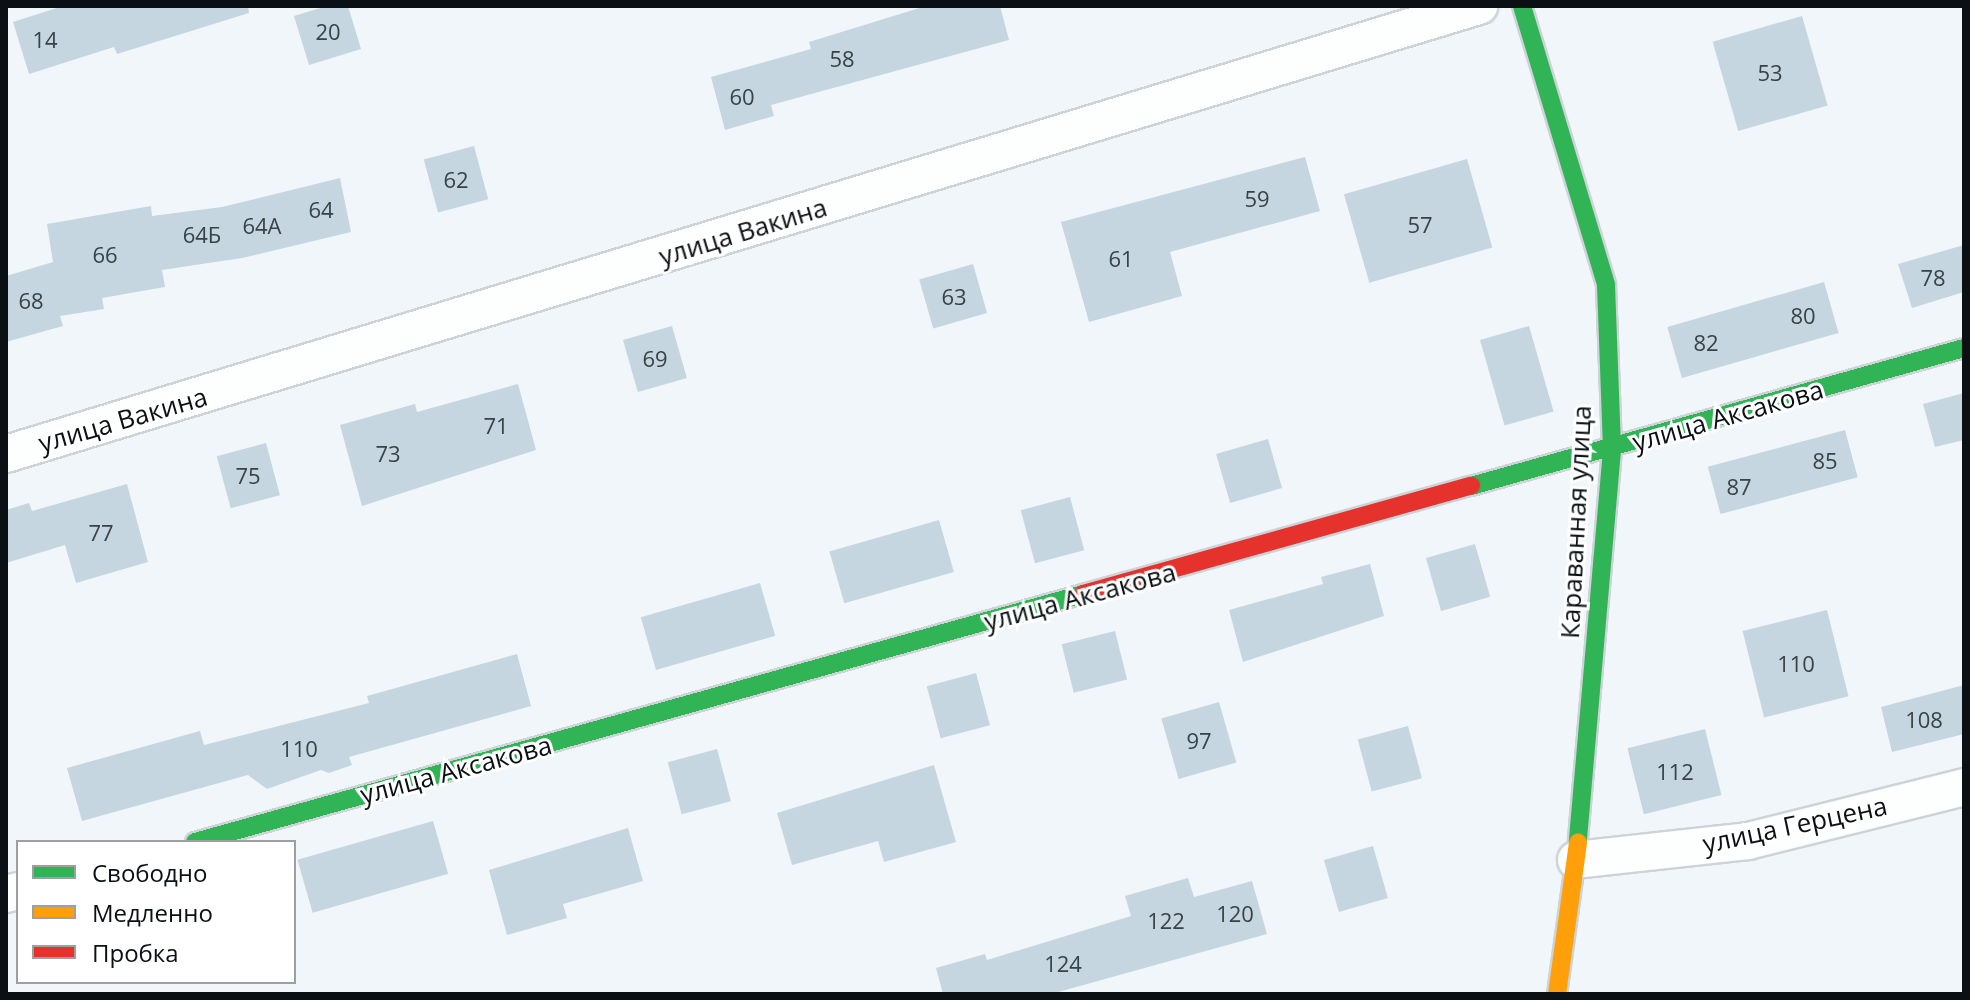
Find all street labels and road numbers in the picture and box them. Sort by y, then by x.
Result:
street label: улица Вакина [655,192,831,272]
street label: улица Аксакова [1629,374,1827,458]
street label: улица Вакина [35,381,211,459]
street label: Караванная улица [1554,404,1598,640]
street label: улица Аксакова [981,556,1179,638]
street label: улица Аксакова [357,729,555,811]
street label: улица Герцена [1700,790,1890,860]

